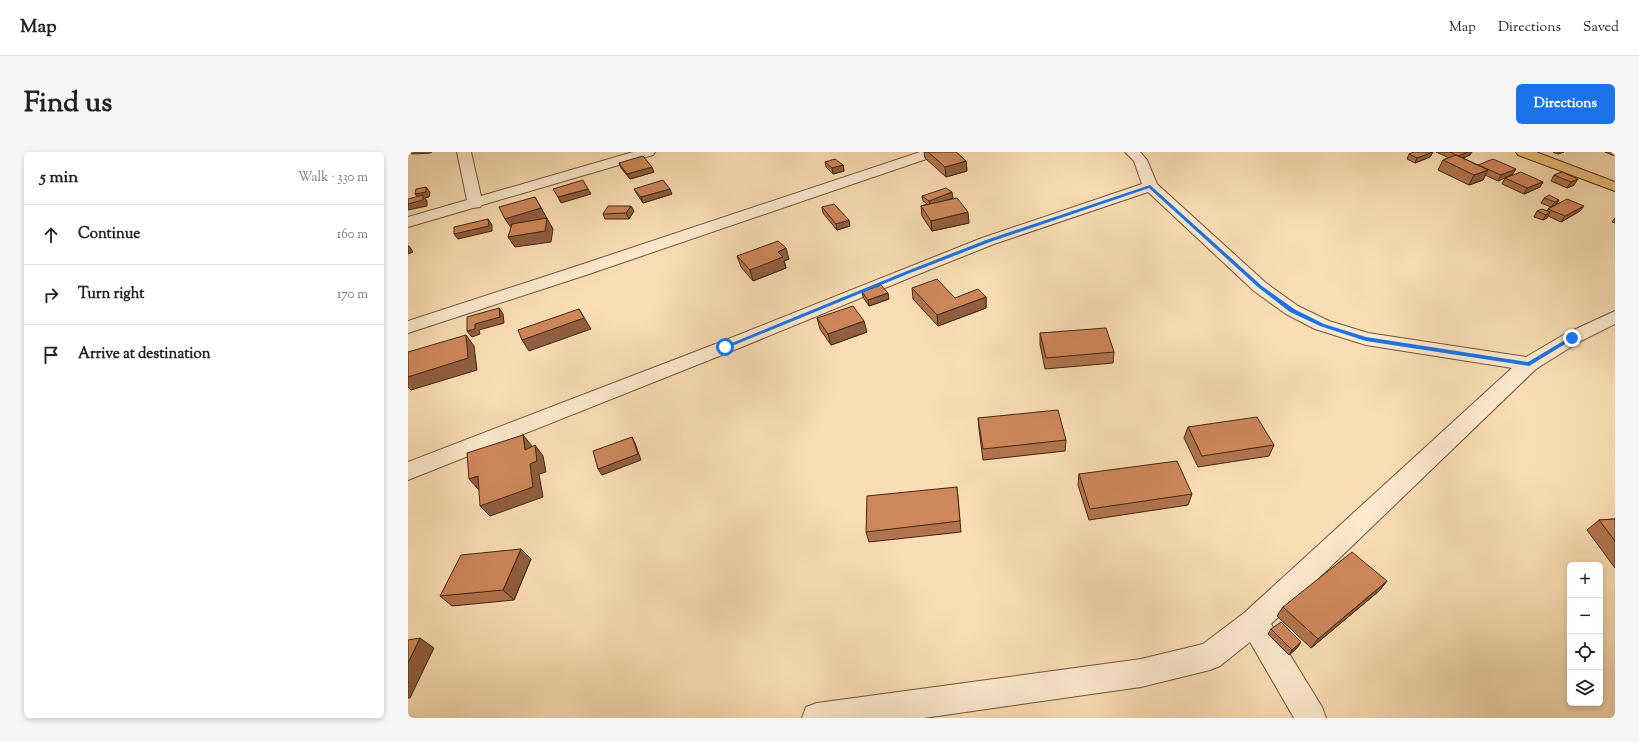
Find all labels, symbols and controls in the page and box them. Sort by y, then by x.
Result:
text: Map [20,14,57,41]
text: Map [1449,18,1476,38]
text: Directions [1498,18,1561,38]
text: Saved [1583,18,1619,38]
text: Find us [24,84,112,124]
button: Directions [1516,84,1615,124]
text: 5 min [40,166,78,190]
text: Walk · 330 m [298,169,368,187]
icon: ahead [40,224,62,246]
text: Continue [78,224,140,245]
text: 160 m [337,226,368,244]
icon: right [40,284,62,306]
text: Turn right [78,284,144,305]
text: 170 m [337,286,368,304]
route end [1563,329,1581,347]
route start [716,338,734,356]
icon: arrive [40,344,62,366]
text: Arrive at destination [78,344,211,365]
map controls [1567,562,1603,706]
button: + [1567,562,1603,598]
button: − [1567,598,1603,634]
button: locate [1567,634,1603,670]
button: layers [1567,670,1603,706]

